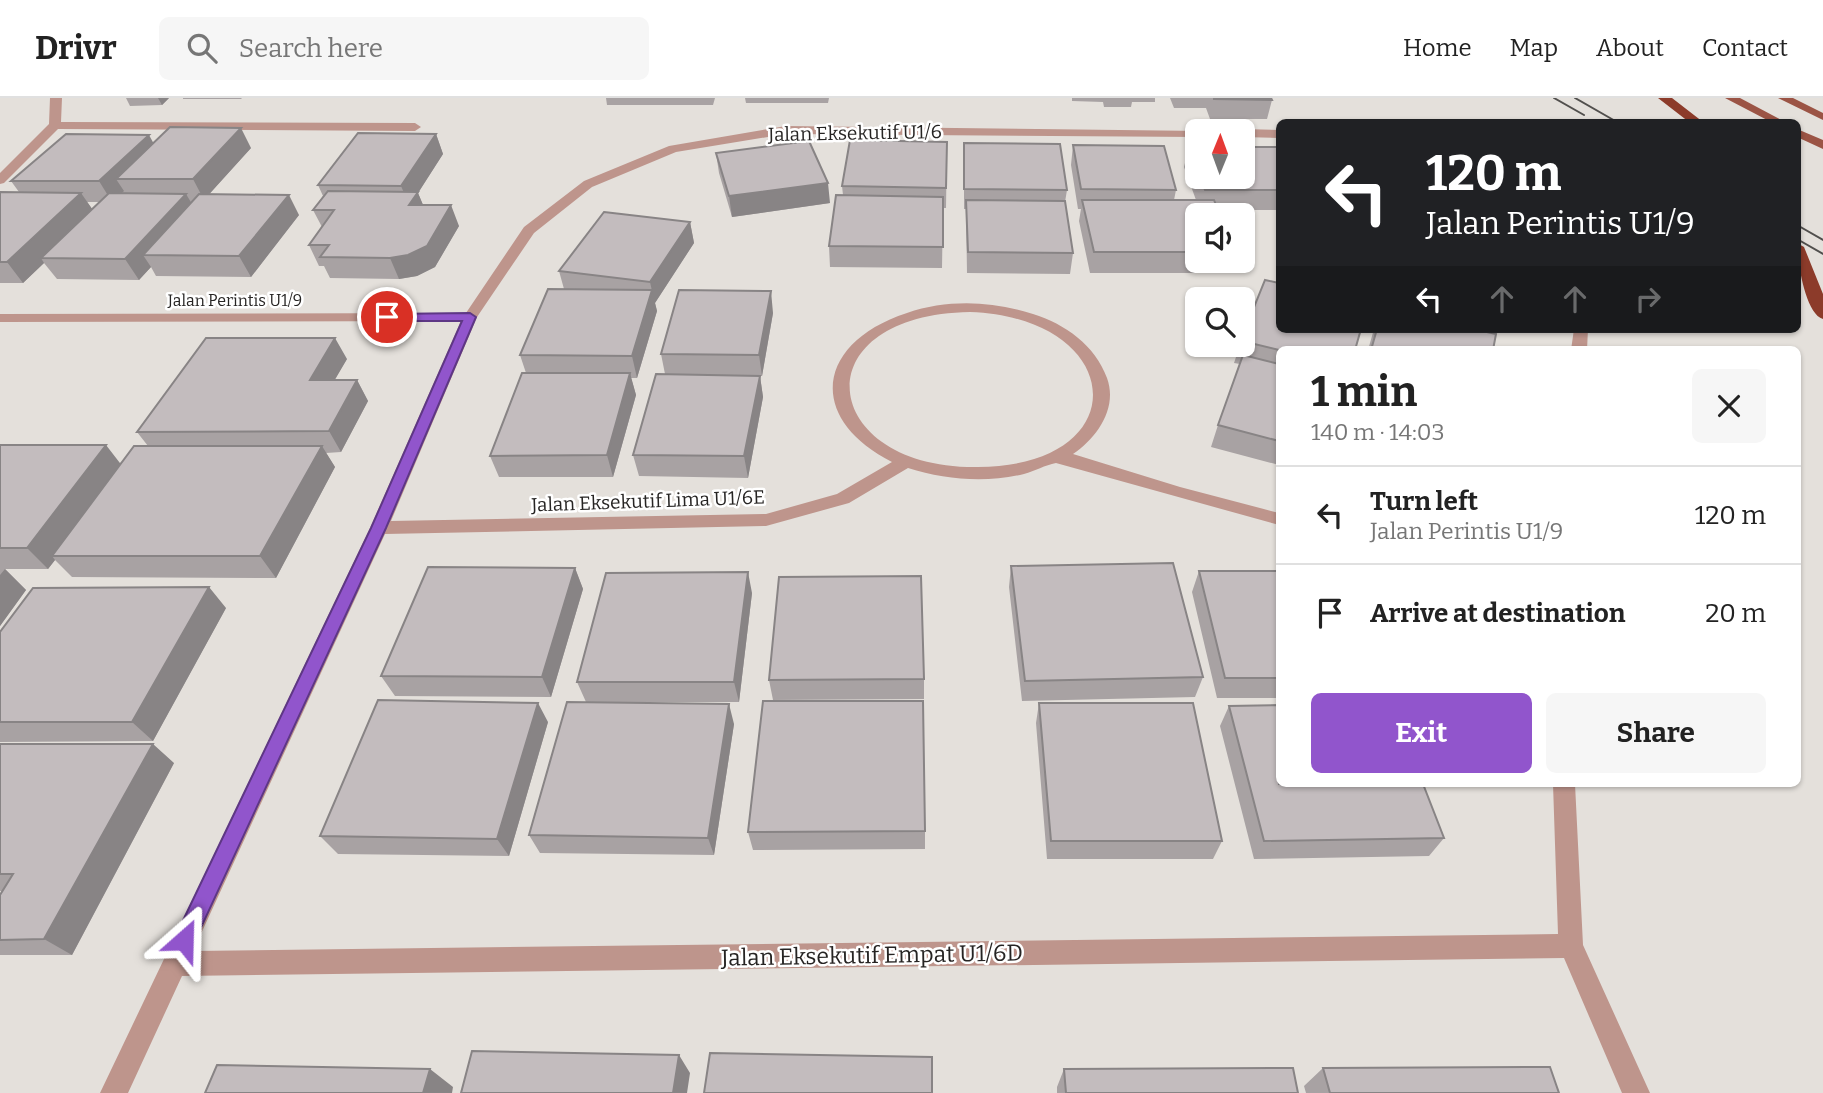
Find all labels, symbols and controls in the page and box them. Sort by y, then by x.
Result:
search box [159,17,649,80]
text: Drivr [35,28,117,68]
icon: search [183,29,221,67]
text: Search here [239,33,383,64]
text: Home [1403,34,1472,62]
text: Map [1510,34,1558,62]
text: About [1596,34,1664,62]
text: Contact [1702,34,1788,62]
north arrow [1185,119,1255,189]
map controls [1185,119,1255,357]
street label: Jalan Eksekutif U1/6 [767,120,942,146]
text: 120 m [1426,144,1561,203]
icon: left [1311,147,1402,238]
button: sound [1185,203,1255,273]
text: Jalan Perintis U1/9 [1426,204,1695,242]
icon: left [1410,280,1448,318]
icon: ahead [1483,280,1521,318]
icon: ahead [1556,280,1594,318]
icon: right [1629,280,1667,318]
pin [357,287,417,347]
button: search [1185,287,1255,357]
street label: Jalan Perintis U1/9 [167,291,302,310]
icon: arrive [368,298,406,336]
text: 1 min [1311,367,1417,417]
button: close [1692,369,1766,443]
text: 140 m · 14:03 [1311,418,1445,446]
street label: Jalan Eksekutif Lima U1/6E [530,485,765,517]
text: Turn left [1370,486,1478,517]
icon: left [1311,496,1349,534]
text: 120 m [1695,500,1766,531]
text: Jalan Perintis U1/9 [1370,517,1563,545]
icon: arrive [1311,594,1349,632]
text: Arrive at destination [1370,598,1625,629]
text: 20 m [1705,598,1766,629]
button: Exit [1311,693,1532,773]
button: Share [1546,693,1766,773]
position arrow [147,903,221,977]
street label: Jalan Eksekutif Empat U1/6D [720,938,1023,972]

